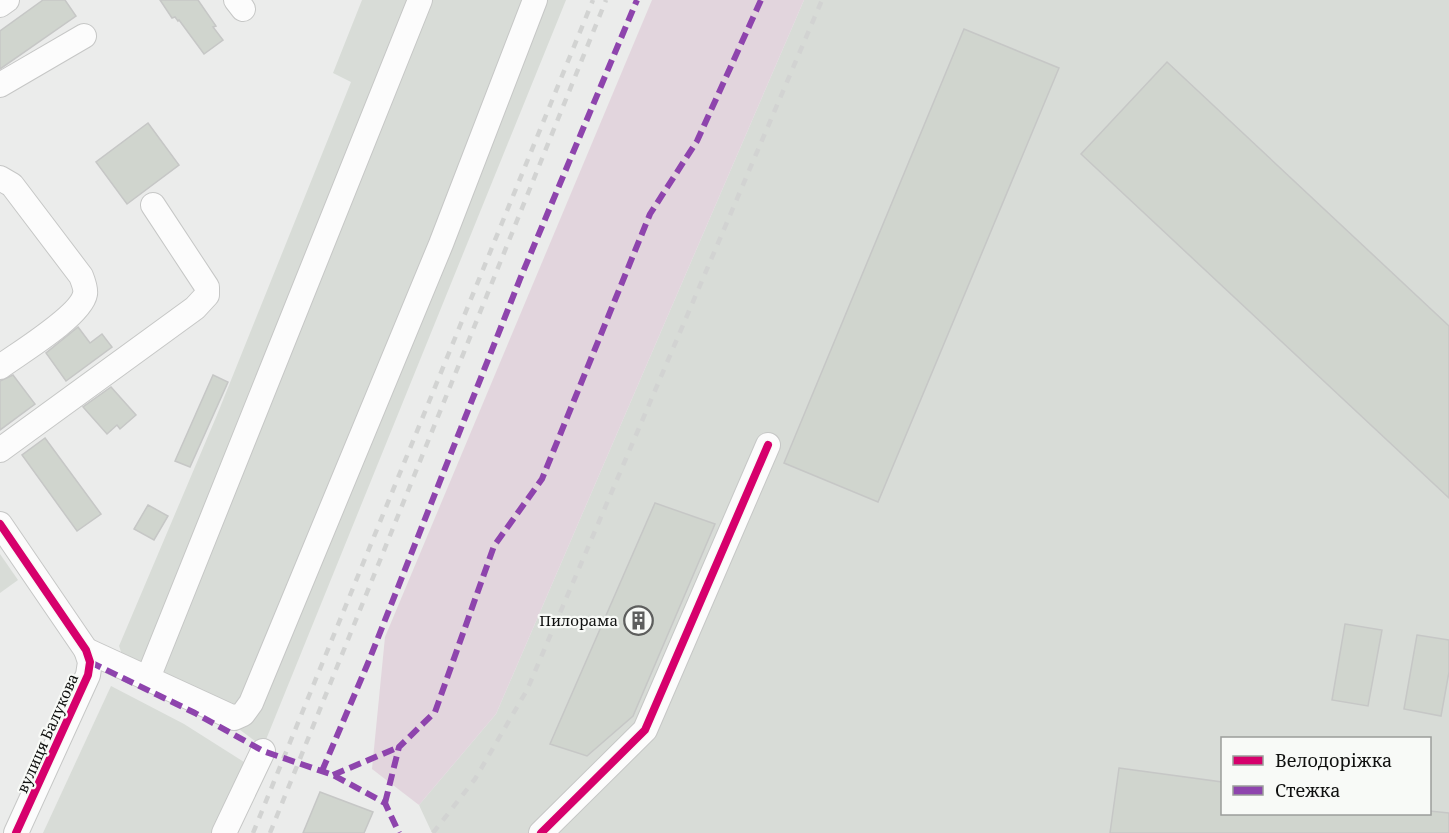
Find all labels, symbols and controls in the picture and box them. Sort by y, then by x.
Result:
building icon: Пилорама [623,604,655,636]
place label: Пилорама [539,610,618,630]
street label: вулиця Балукова [12,670,82,796]
legend [1221,737,1431,815]
text: Велодоріжка [1275,748,1392,772]
text: Стежка [1275,778,1341,802]

